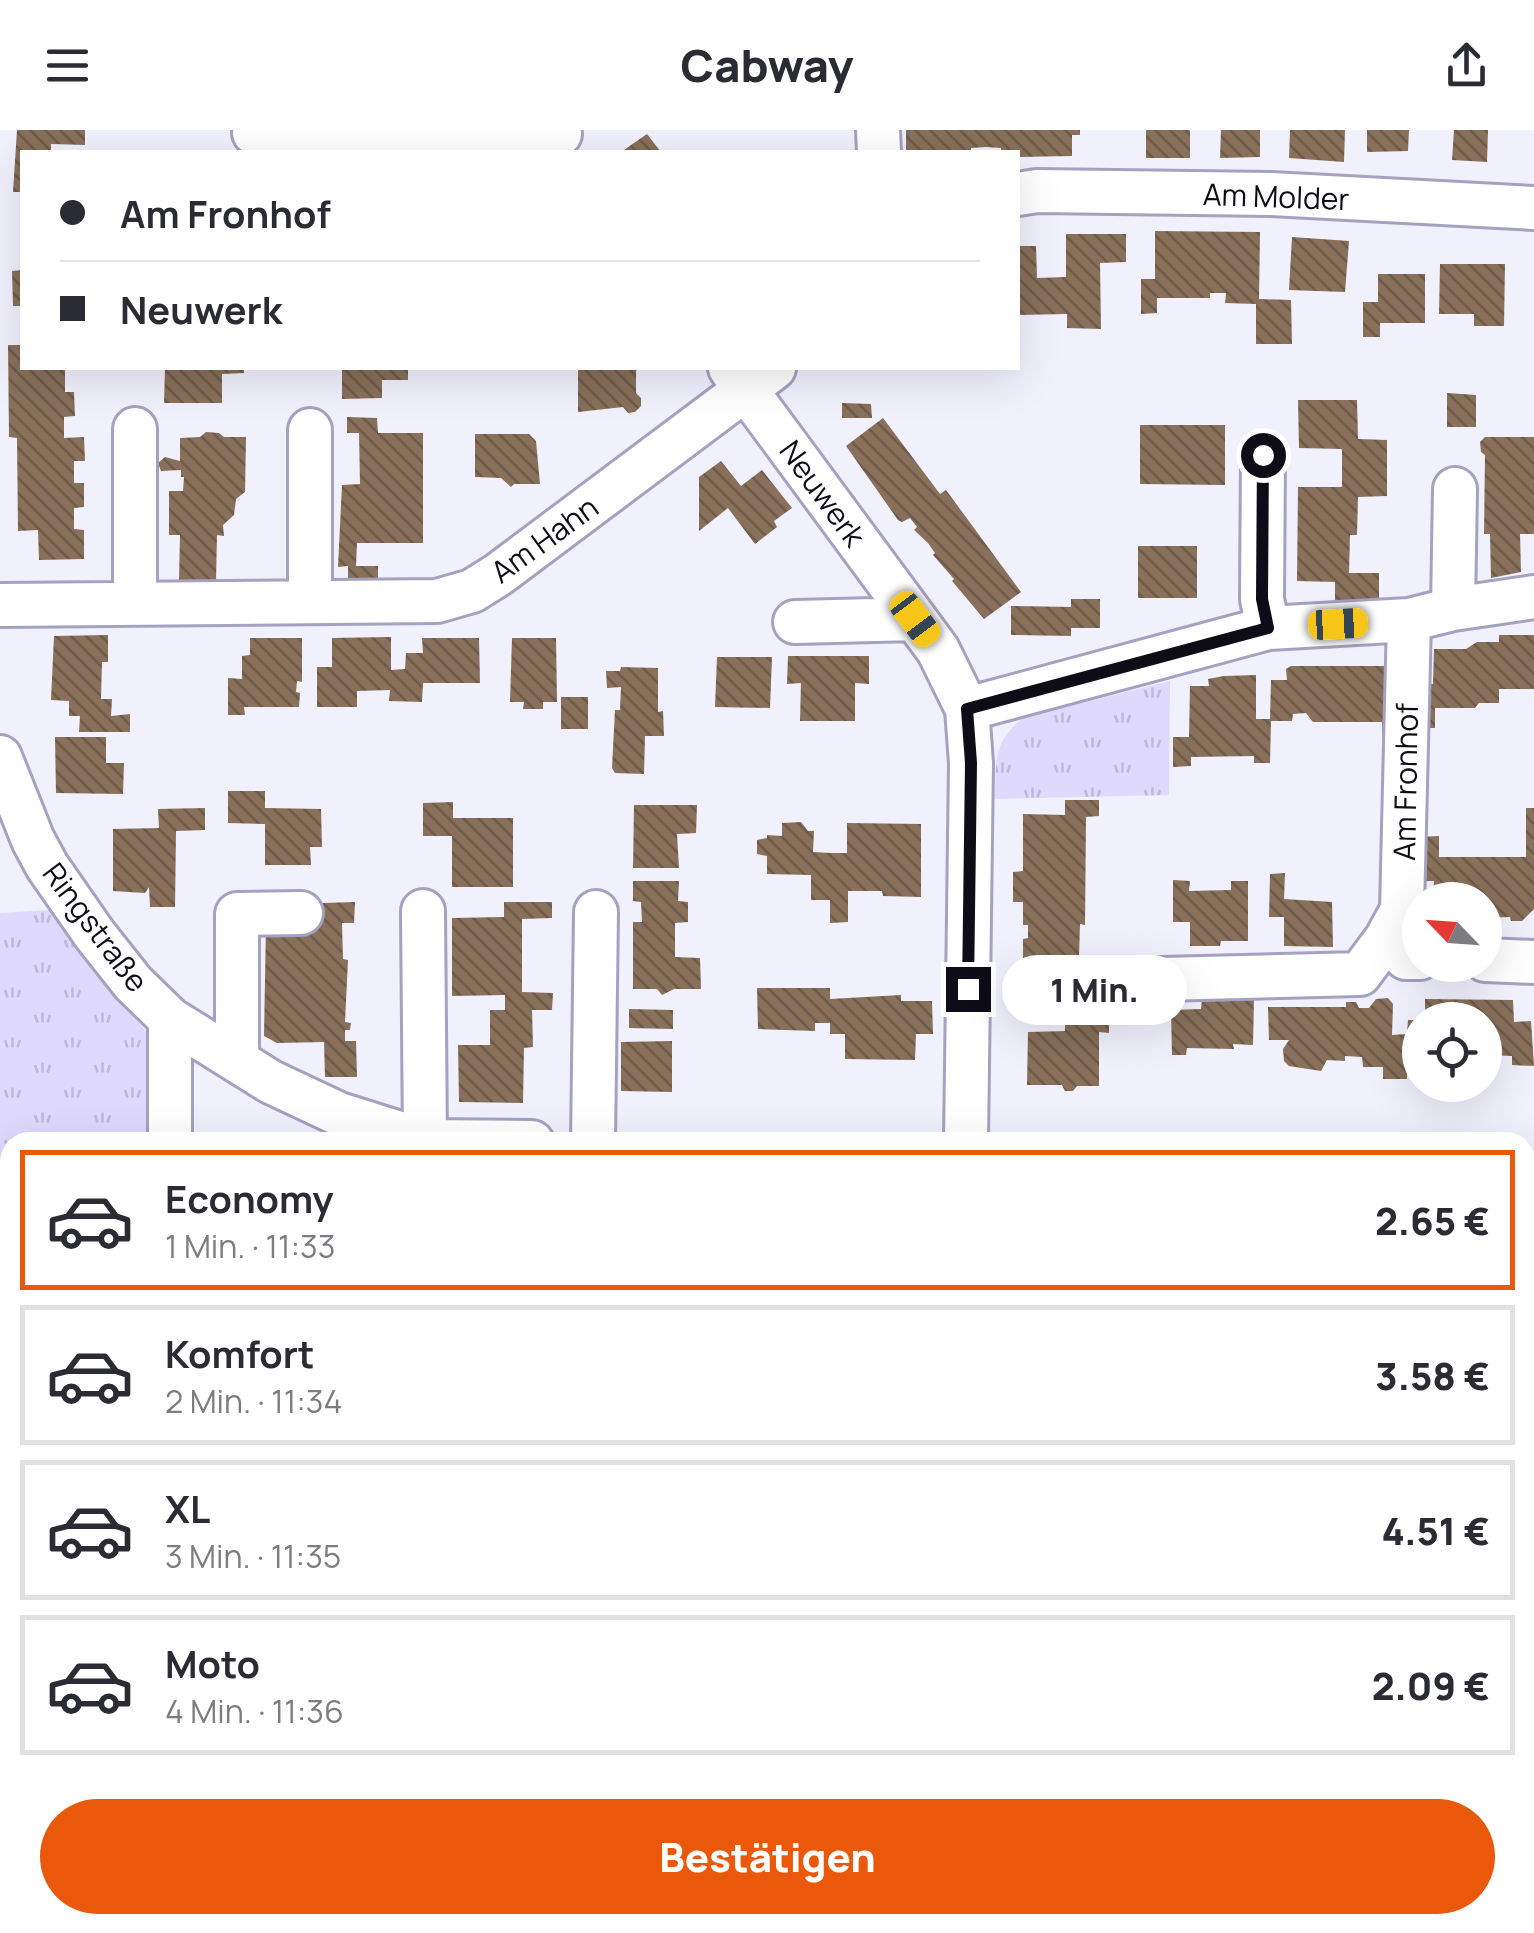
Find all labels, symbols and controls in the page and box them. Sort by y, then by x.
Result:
text: Cabway [681,34,853,96]
icon: menu [40,38,95,93]
icon: share [1439,38,1494,93]
street label: Am Molder [1202,173,1350,219]
text: Am Fronhof [120,187,331,239]
text: Neuwerk [120,283,282,335]
street label: Neuwerk [771,432,876,555]
route start [1241,433,1286,478]
street label: Am Hahn [482,486,606,592]
car [885,586,945,652]
car [1307,607,1369,641]
street label: Am Fronhof [1383,702,1427,861]
street label: Ringstraße [34,854,158,1000]
north arrow [1402,882,1502,982]
map controls [1402,882,1502,1102]
callout: 1 Min. [1003,954,1188,1024]
route end [946,967,991,1012]
text: 1 Min. [1050,968,1139,1012]
button: locate [1402,1002,1502,1102]
text: Economy [165,1172,334,1224]
icon: car [45,1175,135,1265]
text: 2.65 € [1375,1194,1490,1246]
text: 1 Min. · 11:33 [165,1224,335,1268]
text: Komfort [165,1327,314,1379]
icon: car [45,1330,135,1420]
text: 3.58 € [1375,1349,1490,1401]
text: 2 Min. · 11:34 [165,1379,342,1423]
text: XL [165,1482,210,1534]
icon: car [45,1485,135,1575]
text: 4.51 € [1382,1504,1490,1556]
text: 3 Min. · 11:35 [165,1534,341,1578]
text: Moto [165,1637,260,1689]
icon: car [45,1640,135,1730]
text: 2.09 € [1372,1659,1490,1711]
text: 4 Min. · 11:36 [165,1689,344,1733]
button: Bestätigen [40,1799,1495,1914]

